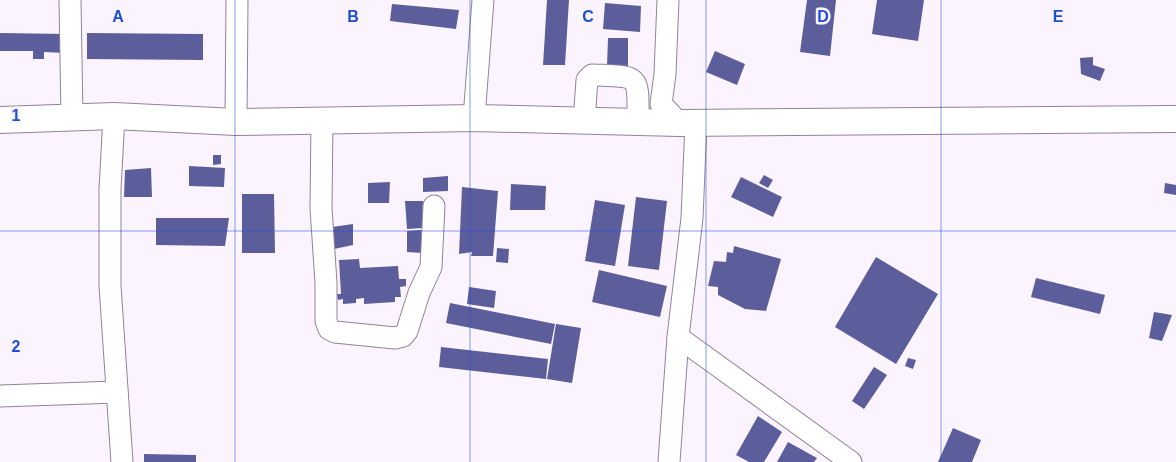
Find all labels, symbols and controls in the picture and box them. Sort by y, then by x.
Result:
text: A [112,8,124,25]
text: B [347,8,359,25]
text: C [582,8,594,25]
text: D [817,8,829,25]
text: E [1053,8,1064,25]
text: 1 [12,107,21,124]
text: 2 [12,338,21,355]

